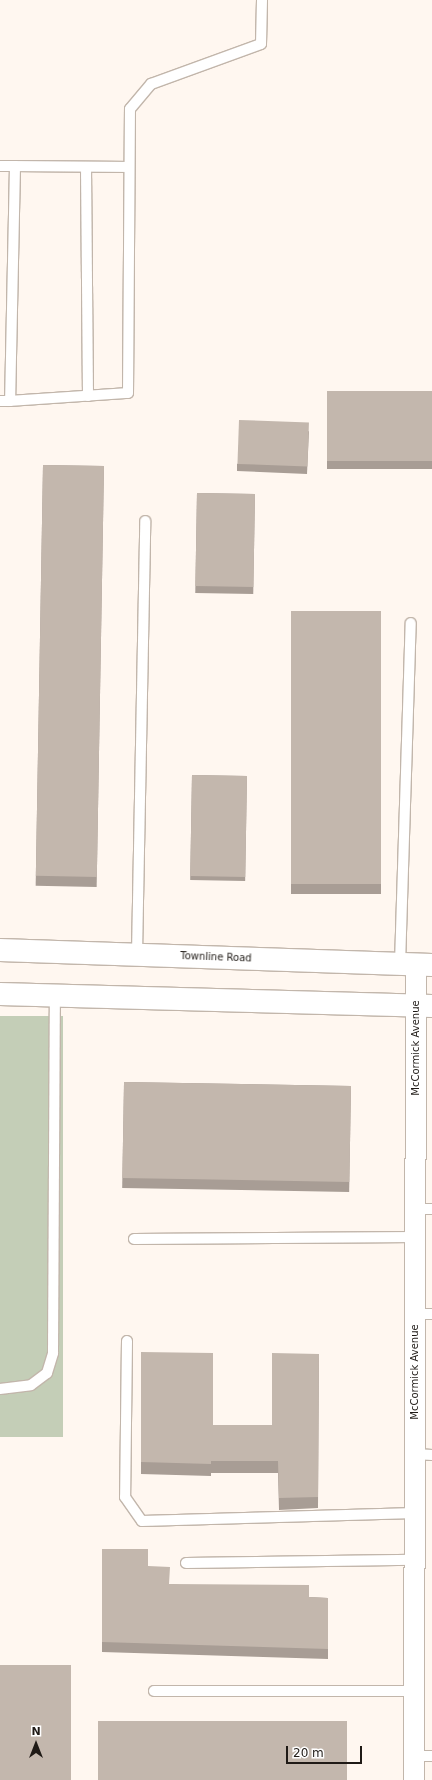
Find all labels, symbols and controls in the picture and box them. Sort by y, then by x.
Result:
street label: Townline Road [180,950,252,964]
street label: McCormick Avenue [410,1000,422,1096]
street label: McCormick Avenue [409,1324,421,1420]
north arrow [16,1724,56,1764]
text: N [31,1725,41,1738]
scale bar [288,1738,364,1764]
text: 20 m [293,1746,324,1760]

